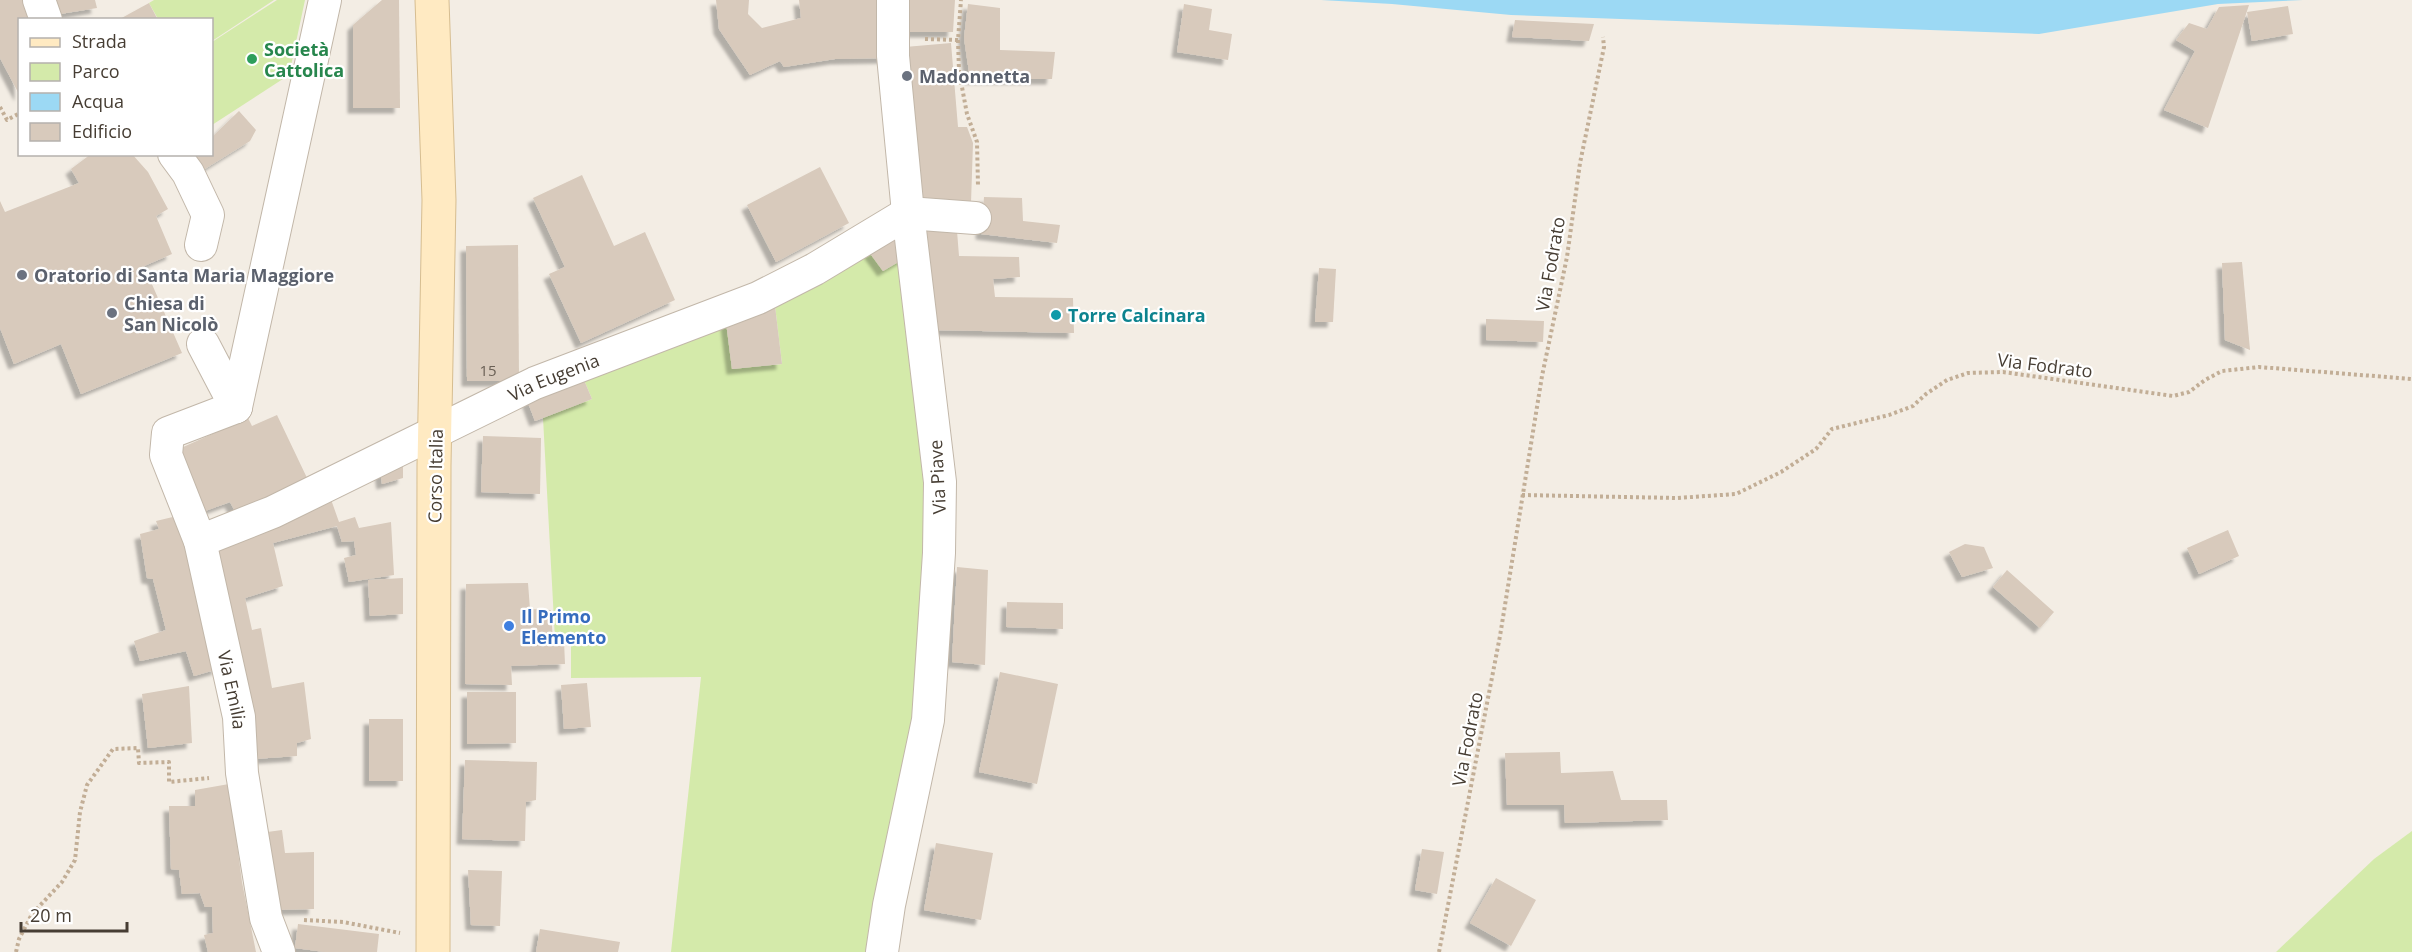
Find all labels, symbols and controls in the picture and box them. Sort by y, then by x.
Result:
legend [18,18,213,156]
text: Strada [72,29,127,53]
place label: Società Cattolica [264,37,344,82]
marker: Società Cattolica [245,52,259,66]
text: Parco [72,59,120,83]
place label: Madonnetta [919,64,1030,88]
marker: Madonnetta [900,69,914,83]
text: Acqua [72,89,124,113]
text: Edificio [72,119,132,143]
street label: Via Fodrato [1530,215,1570,313]
place label: Oratorio di Santa Maria Maggiore [34,263,334,287]
marker: Oratorio di Santa Maria Maggiore [15,268,29,282]
place label: Chiesa di San Nicolò [124,291,218,336]
place label: Torre Calcinara [1068,303,1206,327]
marker: Chiesa di San Nicolò [105,306,119,320]
marker: Torre Calcinara [1049,308,1063,322]
street label: Via Fodrato [1996,347,2094,383]
street label: Via Eugenia [504,348,603,407]
house number: 15 [479,360,497,380]
street label: Corso Italia [422,429,448,523]
street label: Via Piave [923,439,951,515]
place label: Il Primo Elemento [521,604,606,649]
marker: Il Primo Elemento [502,619,516,633]
street label: Via Emilia [213,648,252,730]
street label: Via Fodrato [1446,690,1488,788]
scale bar [21,895,128,933]
text: 20 m [30,903,72,927]

